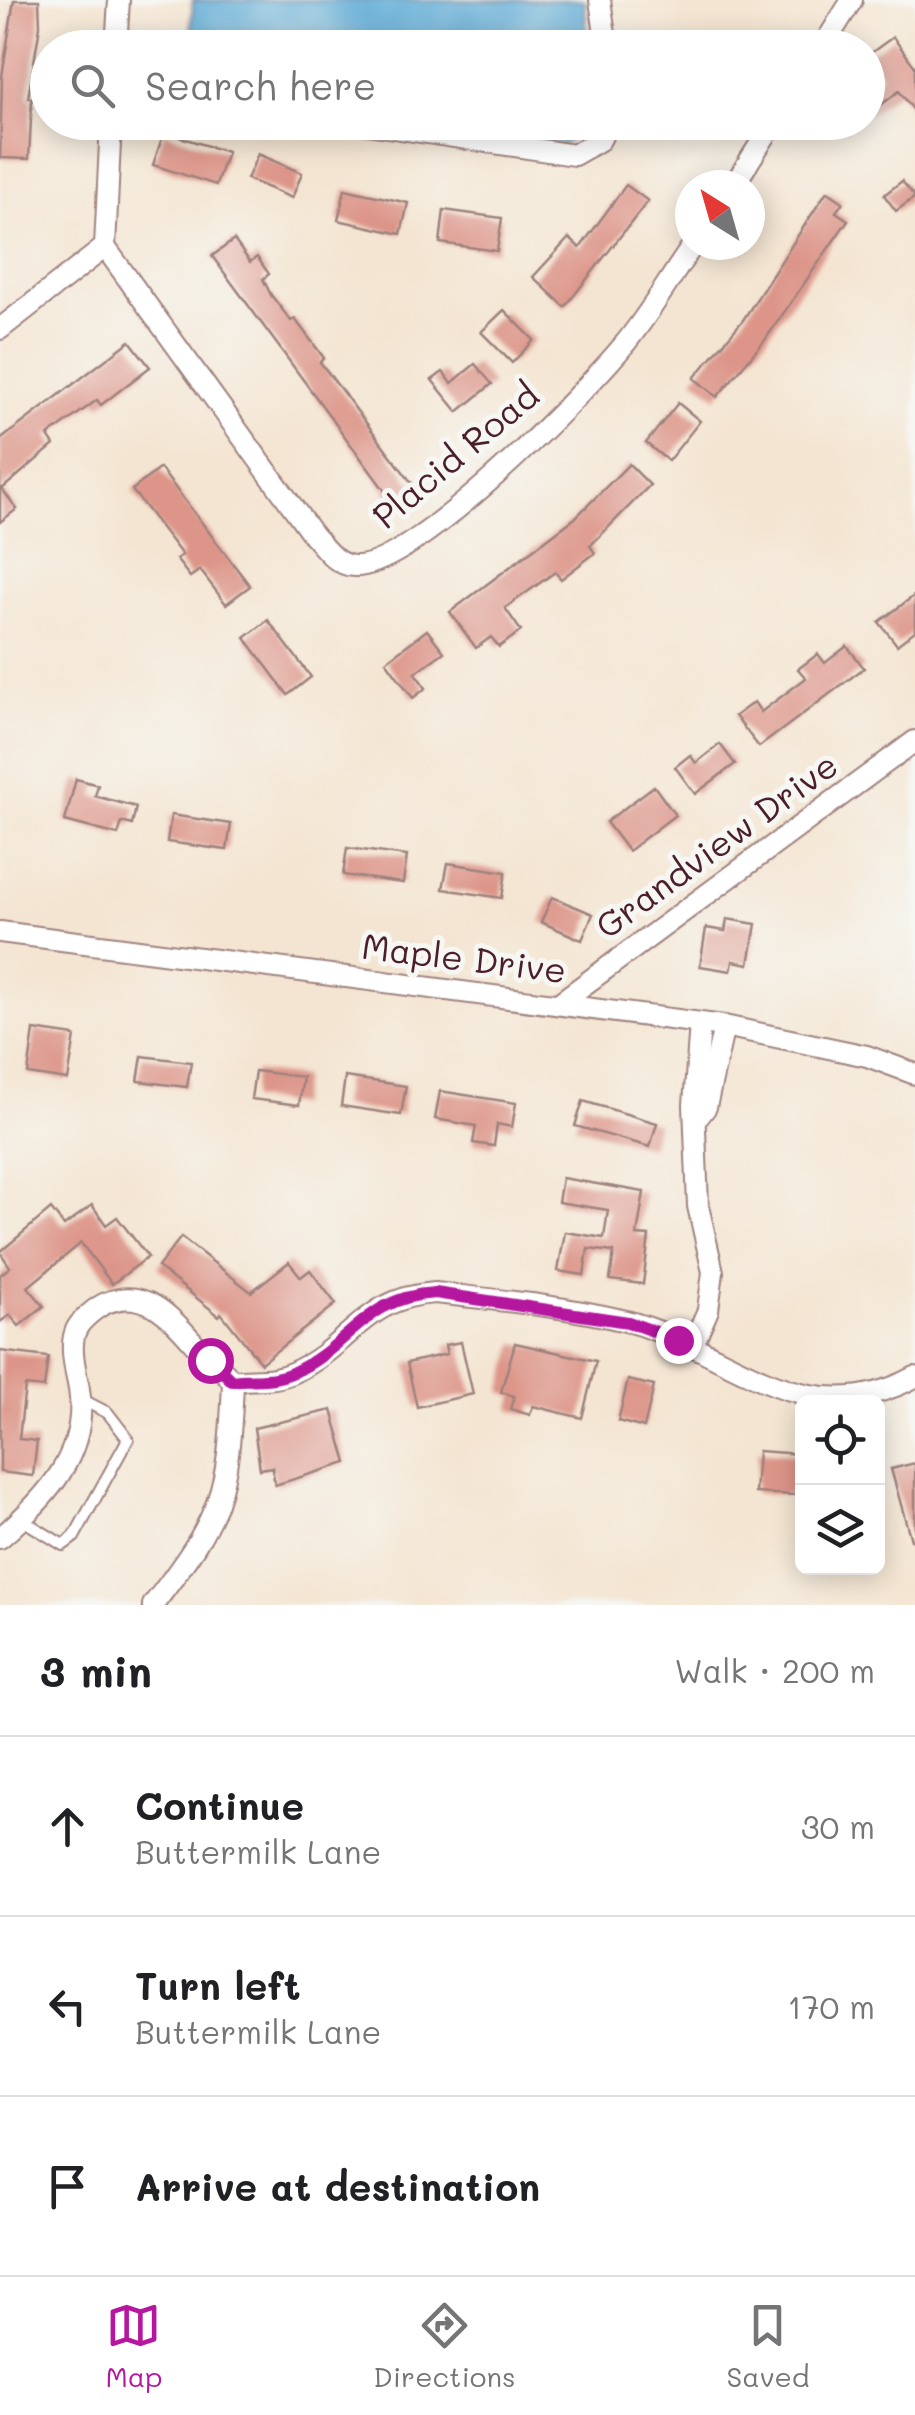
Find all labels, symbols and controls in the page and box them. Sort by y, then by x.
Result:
search box [30,30,885,140]
icon: search [65,58,120,113]
text: Search here [145,60,376,110]
north arrow [675,170,765,260]
street label: Placid Road [362,371,548,538]
street label: Grandview Drive [586,741,846,948]
street label: Maple Drive [359,922,569,992]
route end [656,1318,702,1364]
route start [188,1338,234,1384]
map controls [795,1395,885,1575]
button: locate [795,1395,885,1485]
button: layers [795,1485,885,1575]
text: 3 min [40,1643,152,1698]
text: Walk · 200 m [674,1649,875,1691]
text: Continue [135,1780,304,1830]
icon: ahead [40,1799,95,1854]
text: 30 m [801,1805,875,1847]
text: Buttermilk Lane [135,1830,381,1872]
text: Turn left [135,1960,301,2010]
icon: left [40,1979,95,2034]
text: 170 m [787,1985,875,2027]
text: Buttermilk Lane [135,2010,381,2052]
icon: arrive [40,2159,95,2214]
text: Arrive at destination [135,2161,540,2211]
tab: Map [105,2298,162,2394]
tab: Directions [373,2298,516,2394]
tab: Saved [726,2298,810,2394]

